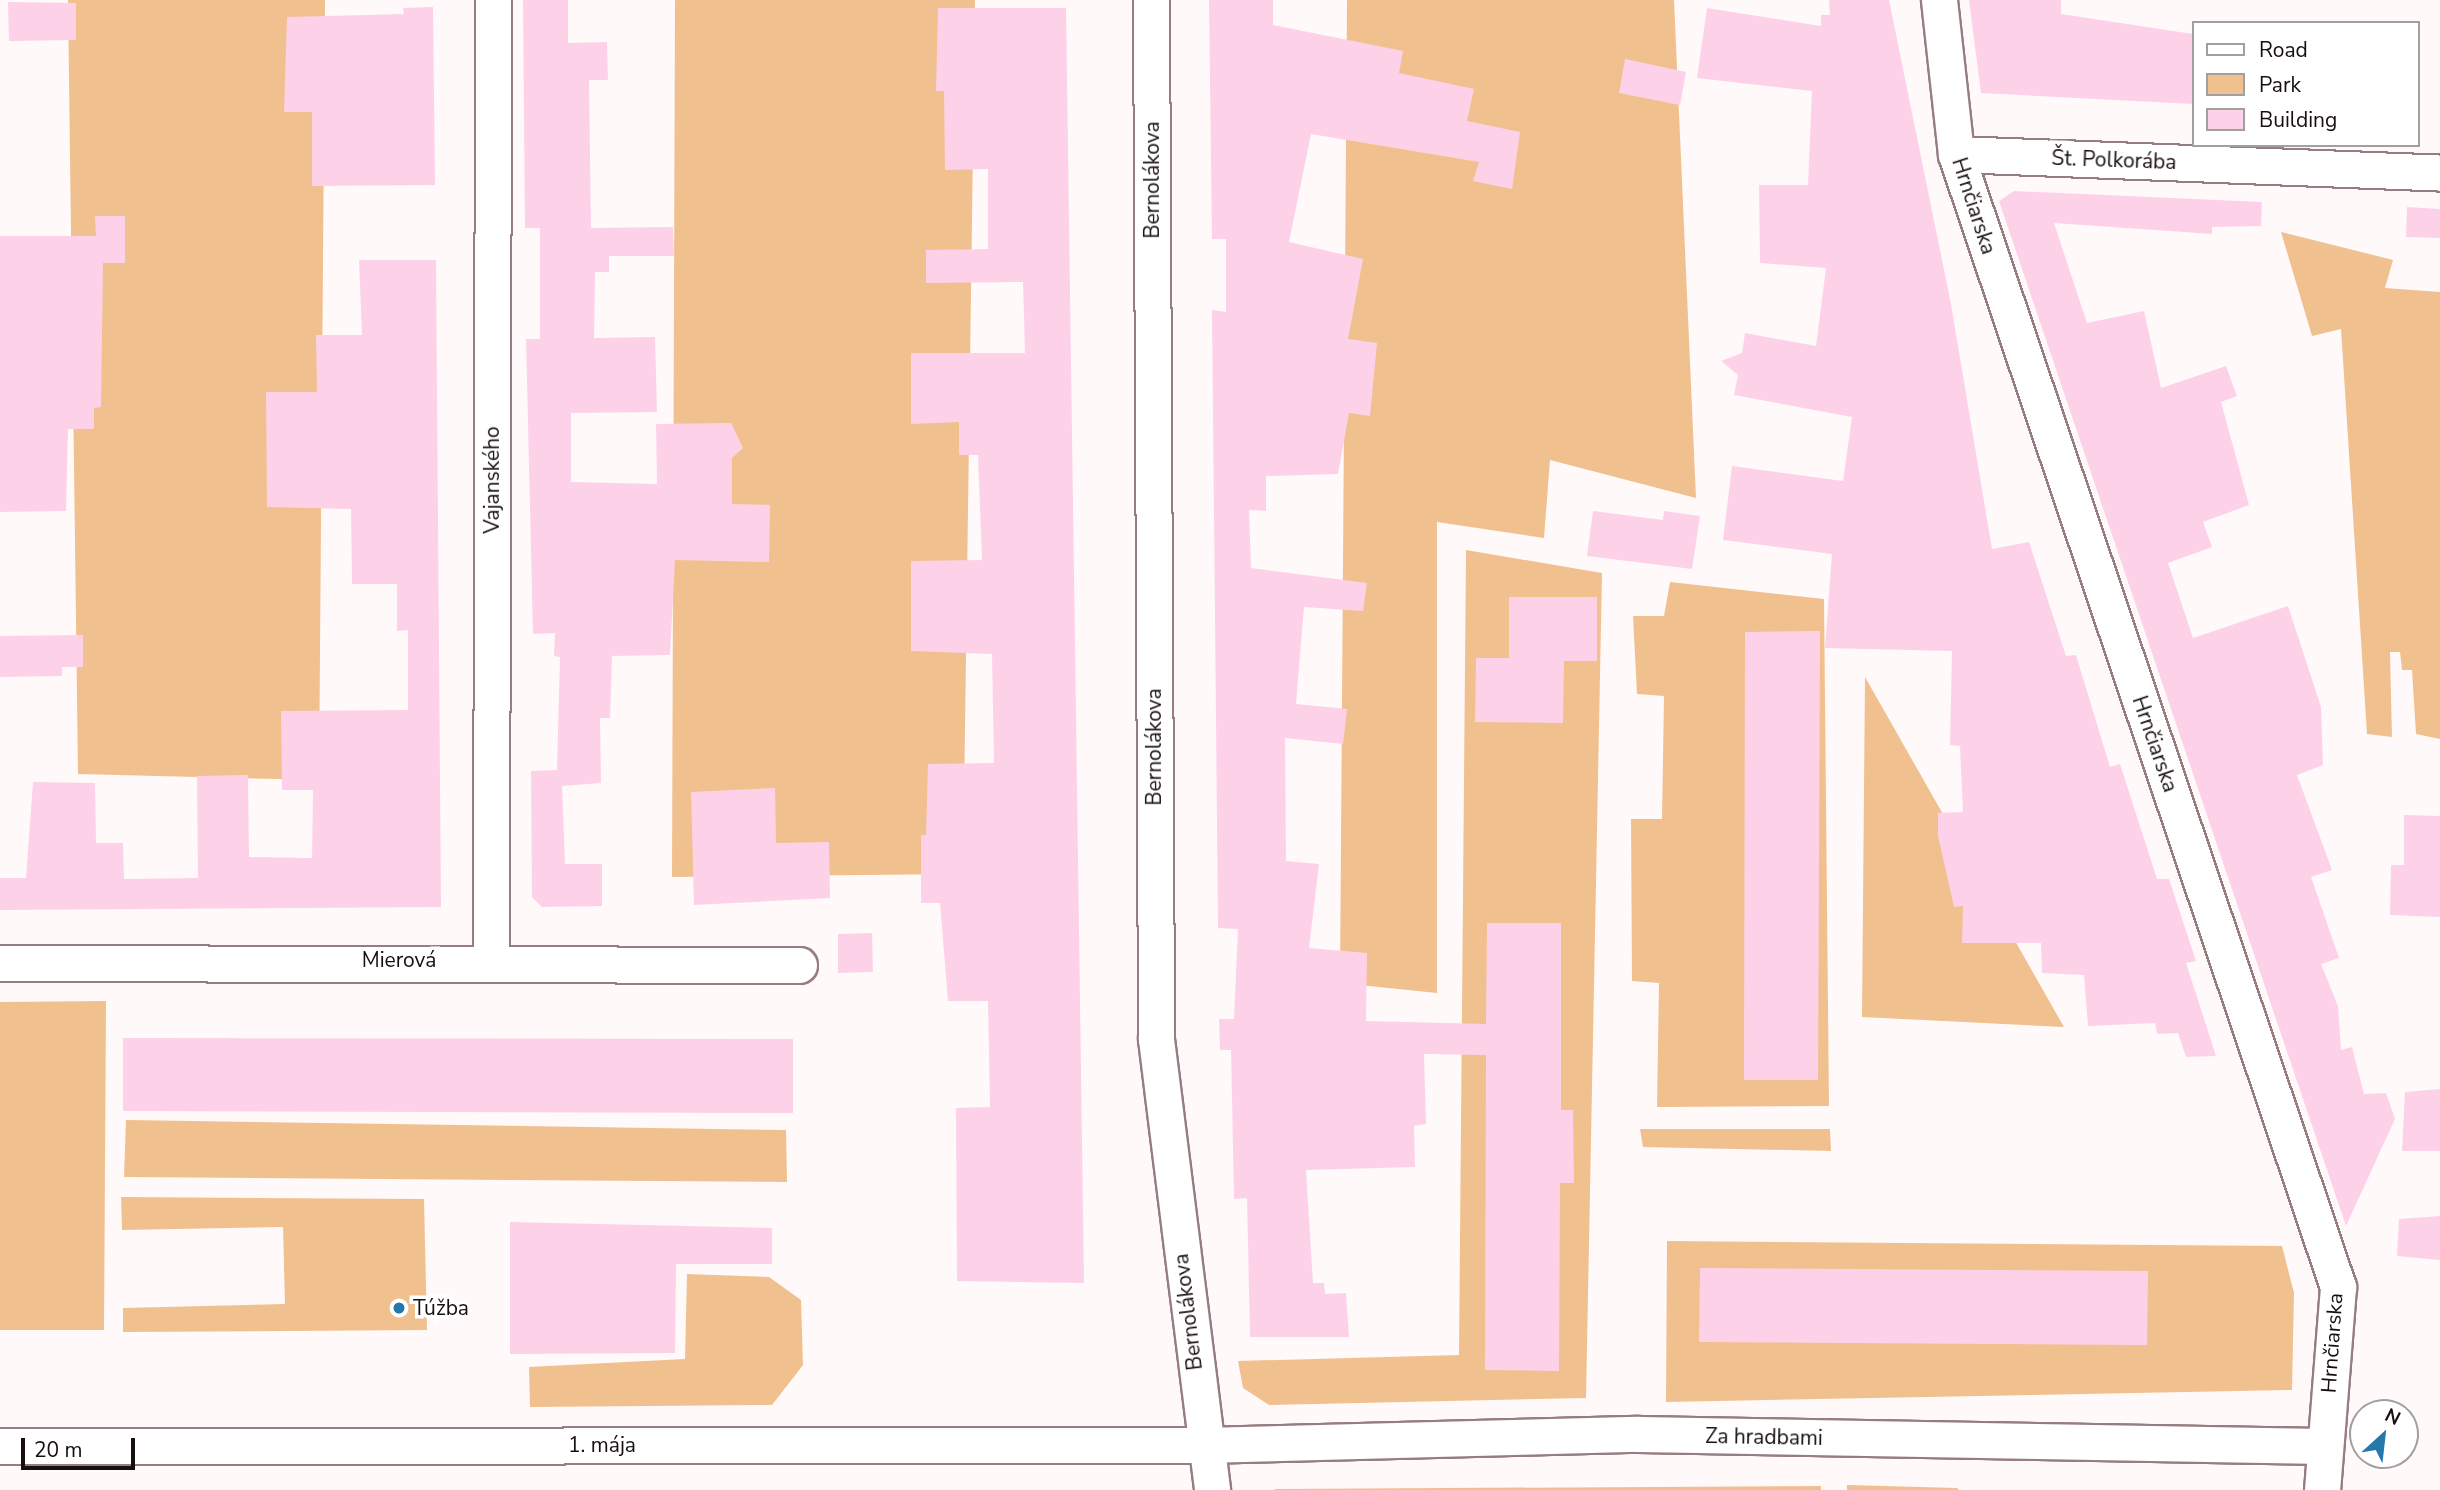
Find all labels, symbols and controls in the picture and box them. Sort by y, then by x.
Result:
legend [2192,21,2419,147]
text: Road [2259,36,2308,64]
text: Park [2259,71,2301,99]
text: Building [2259,106,2337,134]
street label: Bernolákova [1139,121,1165,239]
street label: Št. Polkorába [2051,145,2177,175]
street label: Hrnčiarska [1947,154,2001,258]
street label: Vajanského [479,426,505,534]
street label: Bernolákova [1141,688,1167,806]
street label: Hrnčiarska [2127,693,2183,795]
street label: Mierová [362,947,436,973]
street label: Bernolákova [1168,1252,1208,1372]
street label: Hrnčiarska [2316,1292,2348,1394]
place label: Túžba [413,1295,469,1321]
marker: Túžba [391,1300,407,1316]
north arrow [2349,1399,2419,1469]
text: N [2380,1402,2405,1432]
street label: Za hradbami [1705,1423,1823,1451]
scale bar [24,1424,138,1468]
street label: 1. mája [568,1432,636,1458]
text: 20 m [34,1436,83,1464]

